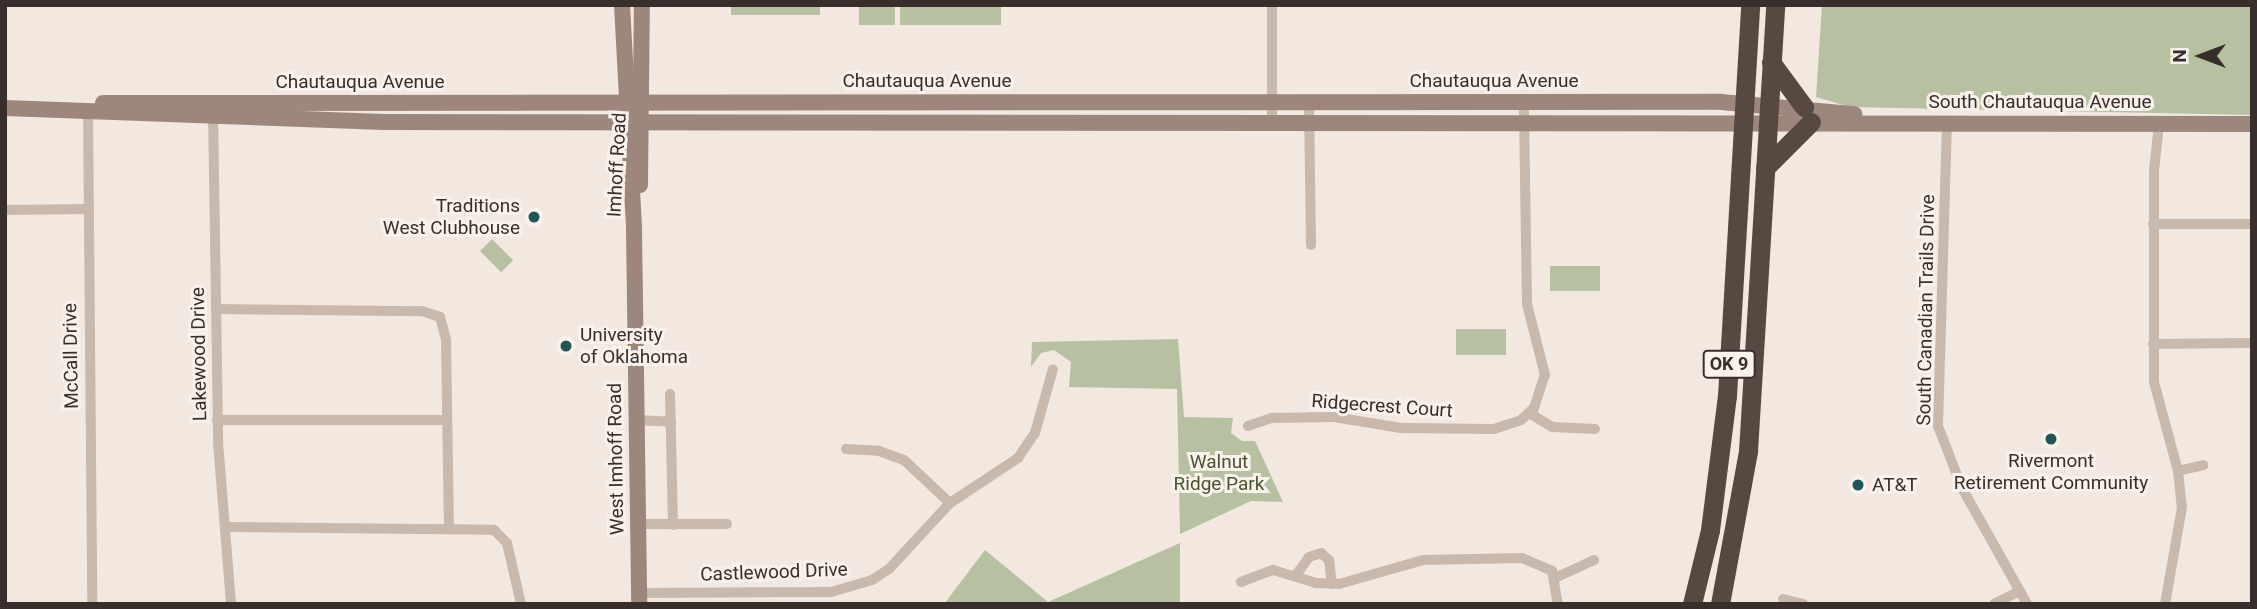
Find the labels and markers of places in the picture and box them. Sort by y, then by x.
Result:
place label: Traditions West Clubhouse [383,195,520,239]
marker: Traditions West Clubhouse [526,209,542,225]
place label: University of Oklahoma [580,324,688,368]
marker: University of Oklahoma [558,338,574,354]
marker: Rivermont Retirement Community [2043,431,2059,447]
place label: Rivermont Retirement Community [1954,450,2148,494]
place label: AT&T [1872,474,1918,496]
marker: AT&T [1850,477,1866,493]

